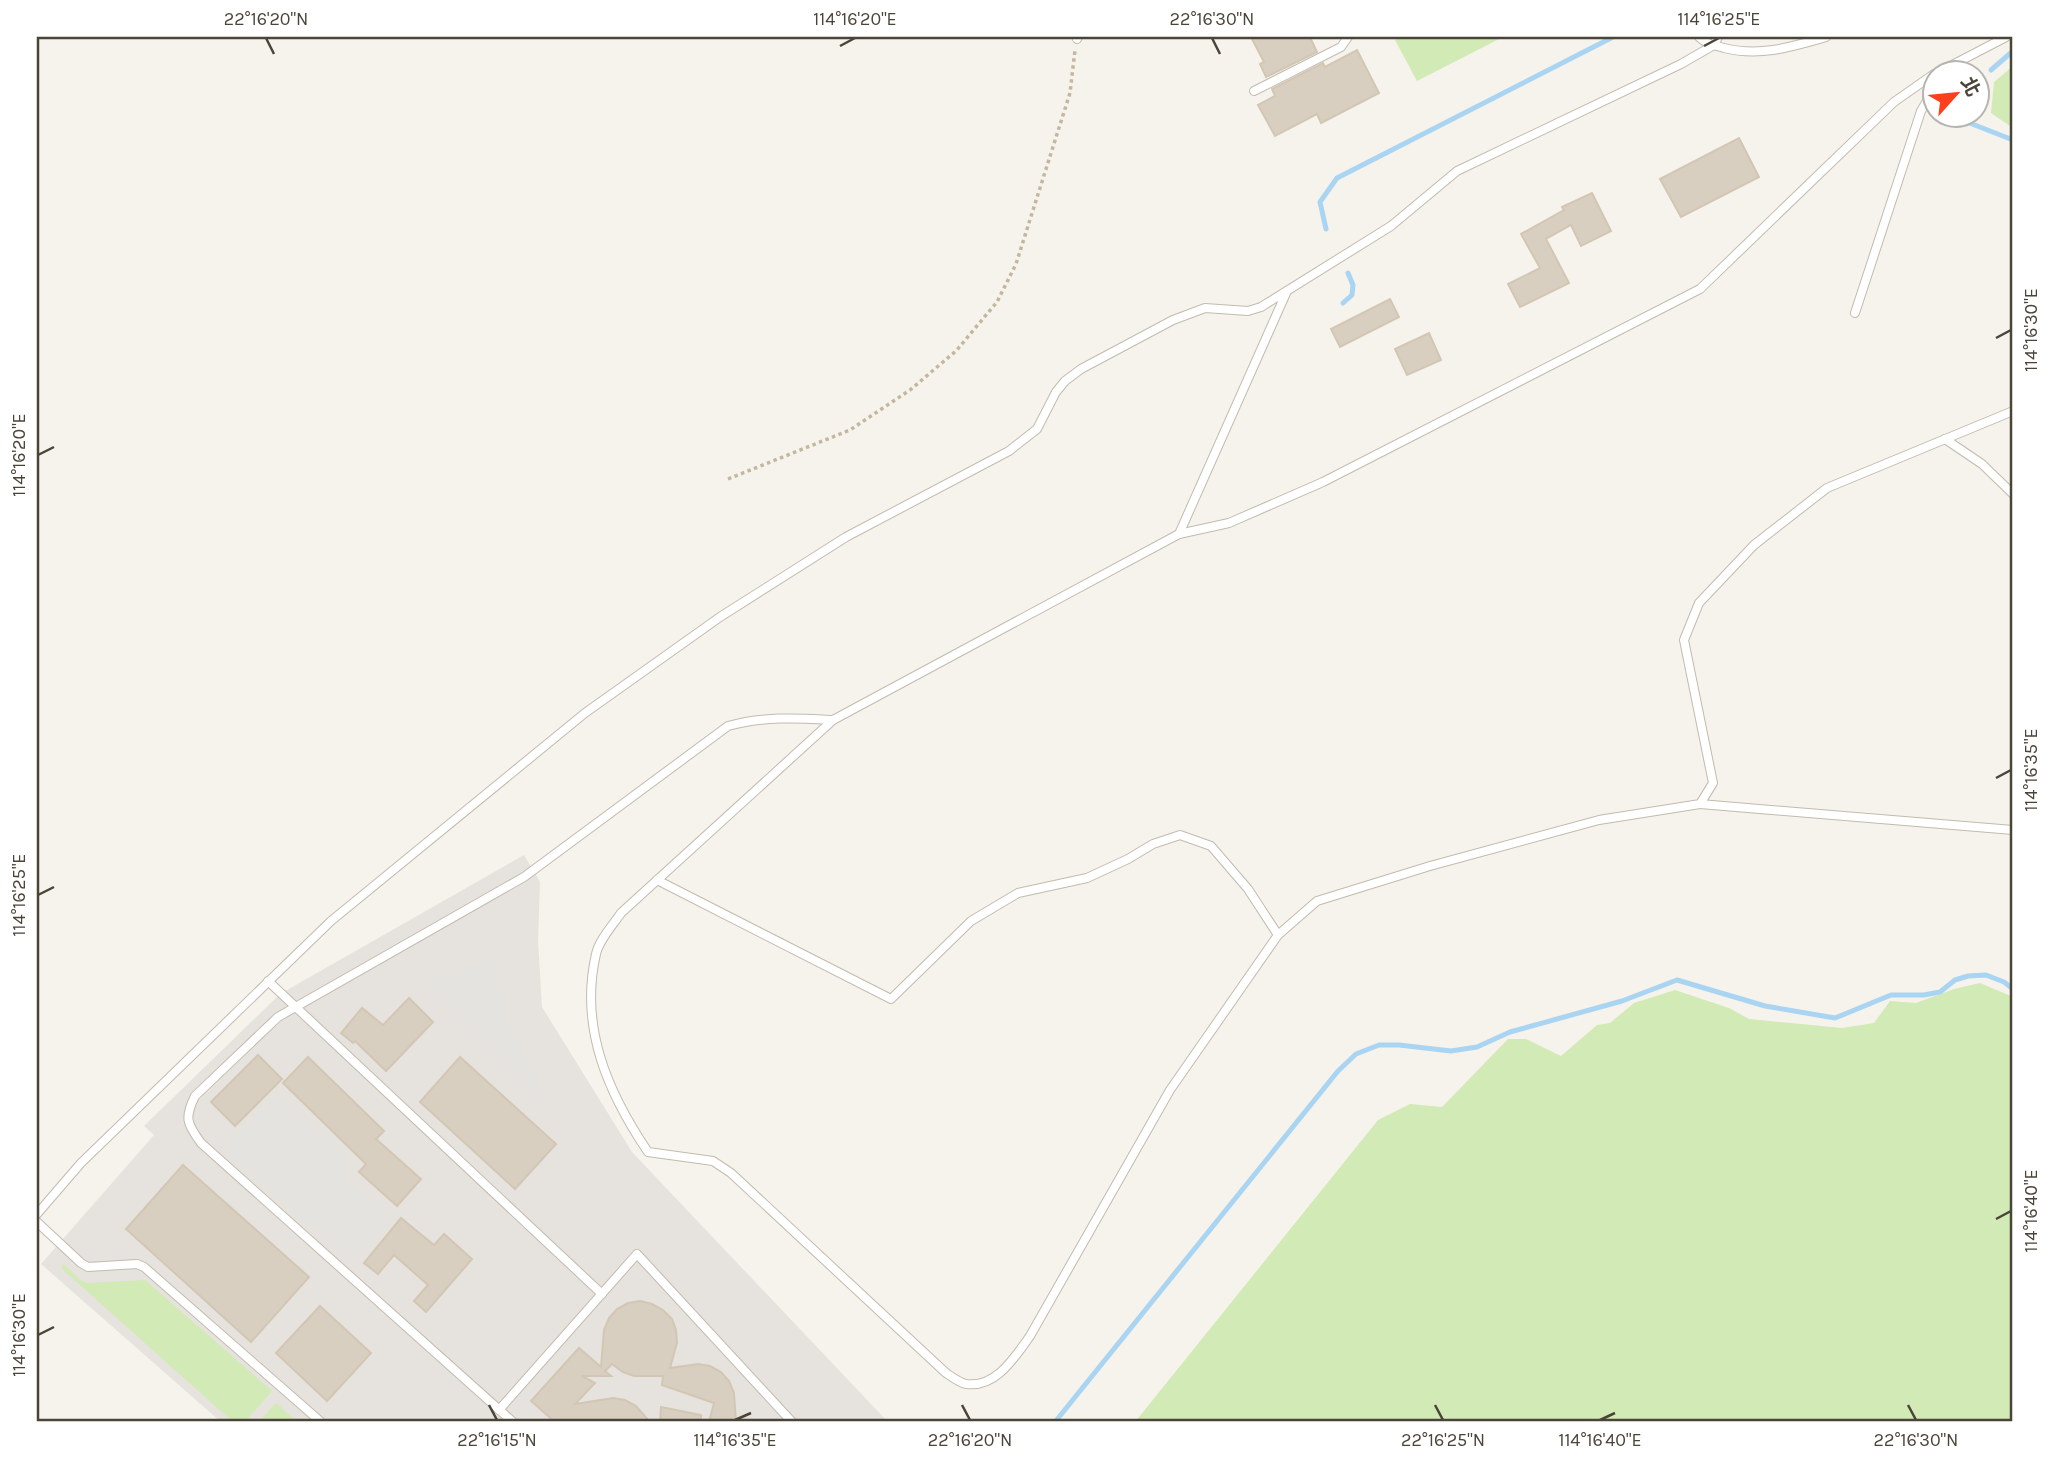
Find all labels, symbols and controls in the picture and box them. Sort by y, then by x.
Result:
text: 22°16'20"N [224,8,308,30]
text: 114°16'20"E [813,8,897,30]
text: 22°16'30"N [1170,8,1254,30]
text: 114°16'25"E [1678,8,1760,30]
north arrow [1920,60,1990,130]
text: 北 [1956,73,1984,100]
text: 114°16'30"E [2020,288,2042,372]
text: 114°16'20"E [8,413,30,497]
text: 114°16'35"E [2020,728,2042,812]
text: 114°16'25"E [8,854,30,936]
text: 114°16'40"E [2020,1169,2042,1253]
text: 114°16'30"E [8,1293,30,1377]
text: 22°16'15"N [457,1429,537,1451]
text: 114°16'35"E [693,1429,777,1451]
text: 22°16'20"N [928,1429,1012,1451]
text: 22°16'25"N [1401,1429,1485,1451]
text: 114°16'40"E [1558,1429,1642,1451]
text: 22°16'30"N [1874,1429,1958,1451]

